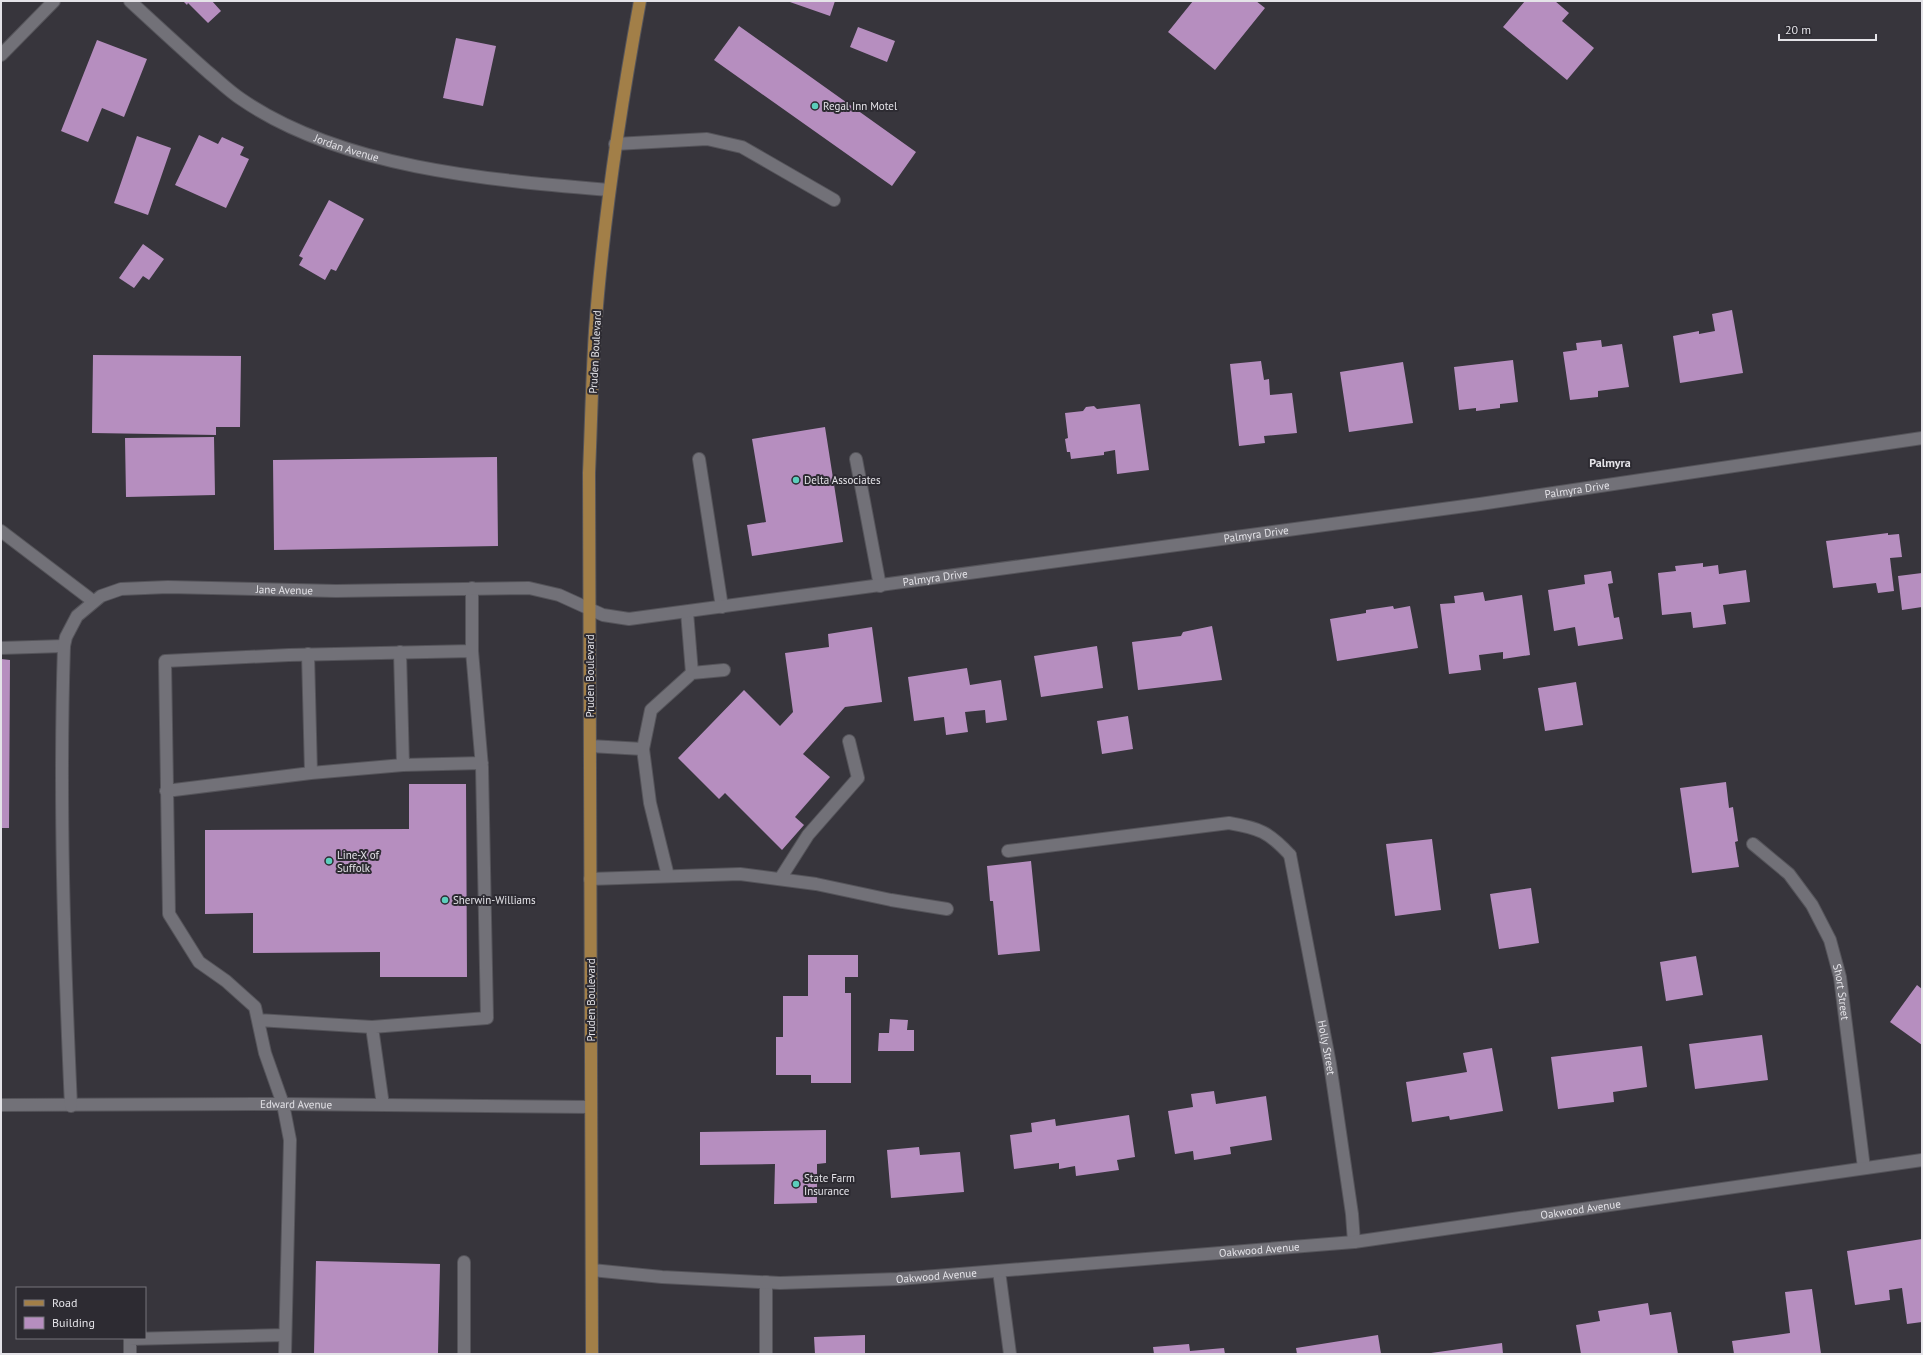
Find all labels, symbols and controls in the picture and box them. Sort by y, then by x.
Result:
scale bar [1779,16,1876,42]
text: 20 m [1785,22,1811,37]
place label: Regal Inn Motel [823,99,898,113]
marker: Regal Inn Motel [810,101,820,111]
street label: Jordan Avenue [311,130,381,165]
street label: Pruden Boulevard [586,310,604,394]
district label: Palmyra [1589,455,1631,470]
place label: Delta Associates [804,473,881,487]
marker: Delta Associates [791,475,801,485]
street label: Palmyra Drive [1544,478,1611,501]
street label: Palmyra Drive [1223,523,1290,546]
street label: Palmyra Drive [902,566,969,589]
street label: Jane Avenue [255,582,314,597]
street label: Pruden Boulevard [583,634,597,718]
place label: Line-X of Suffolk [337,848,379,875]
marker: Line-X of Suffolk [324,856,334,866]
place label: Sherwin-Williams [453,893,536,907]
marker: Sherwin-Williams [440,895,450,905]
street label: Pruden Boulevard [584,958,598,1042]
street label: Short Street [1830,962,1852,1021]
street label: Holly Street [1315,1019,1339,1076]
street label: Edward Avenue [260,1097,333,1111]
place label: State Farm Insurance [804,1171,855,1198]
marker: State Farm Insurance [791,1179,801,1189]
street label: Oakwood Avenue [1540,1197,1622,1222]
street label: Oakwood Avenue [1218,1239,1301,1260]
street label: Oakwood Avenue [895,1266,978,1286]
legend [16,1287,146,1339]
text: Road [52,1295,77,1310]
text: Building [52,1315,95,1330]

